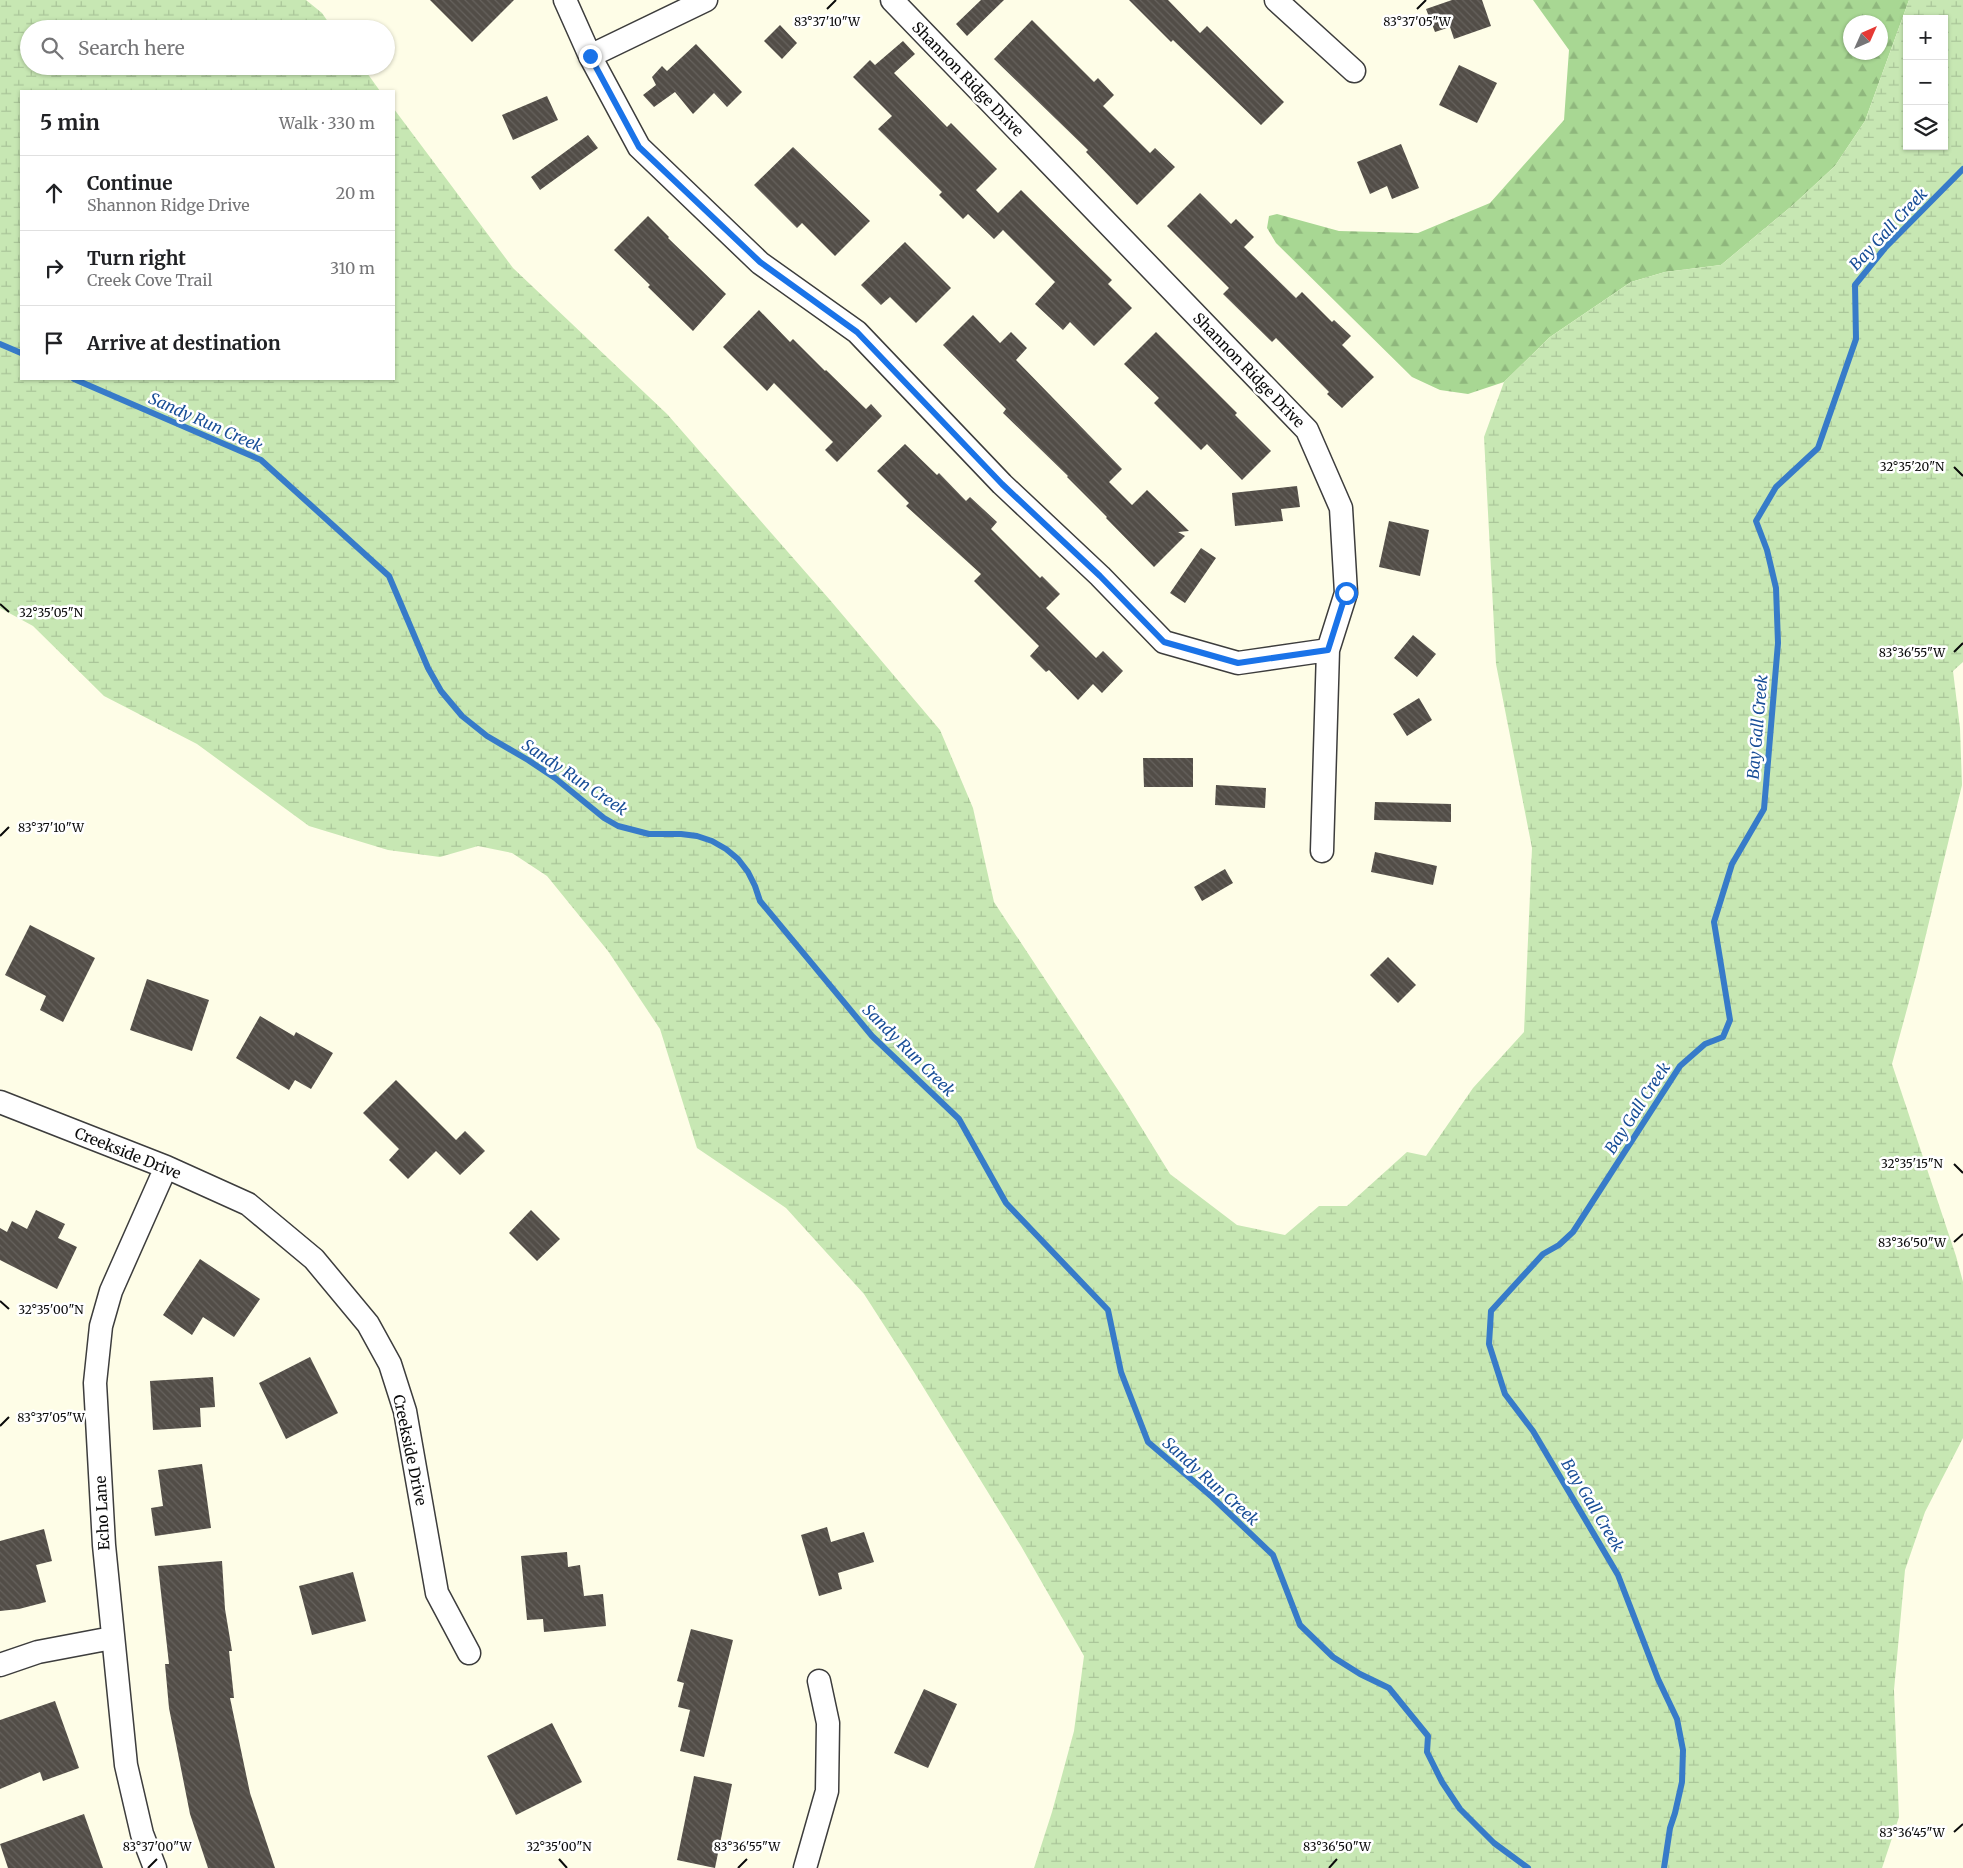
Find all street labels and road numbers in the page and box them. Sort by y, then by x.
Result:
street label: Shannon Ridge Drive [908,18,1028,141]
street label: Shannon Ridge Drive [1189,309,1309,432]
street label: Creekside Drive [72,1123,184,1183]
street label: Creekside Drive [389,1393,431,1507]
street label: Echo Lane [91,1475,113,1551]

